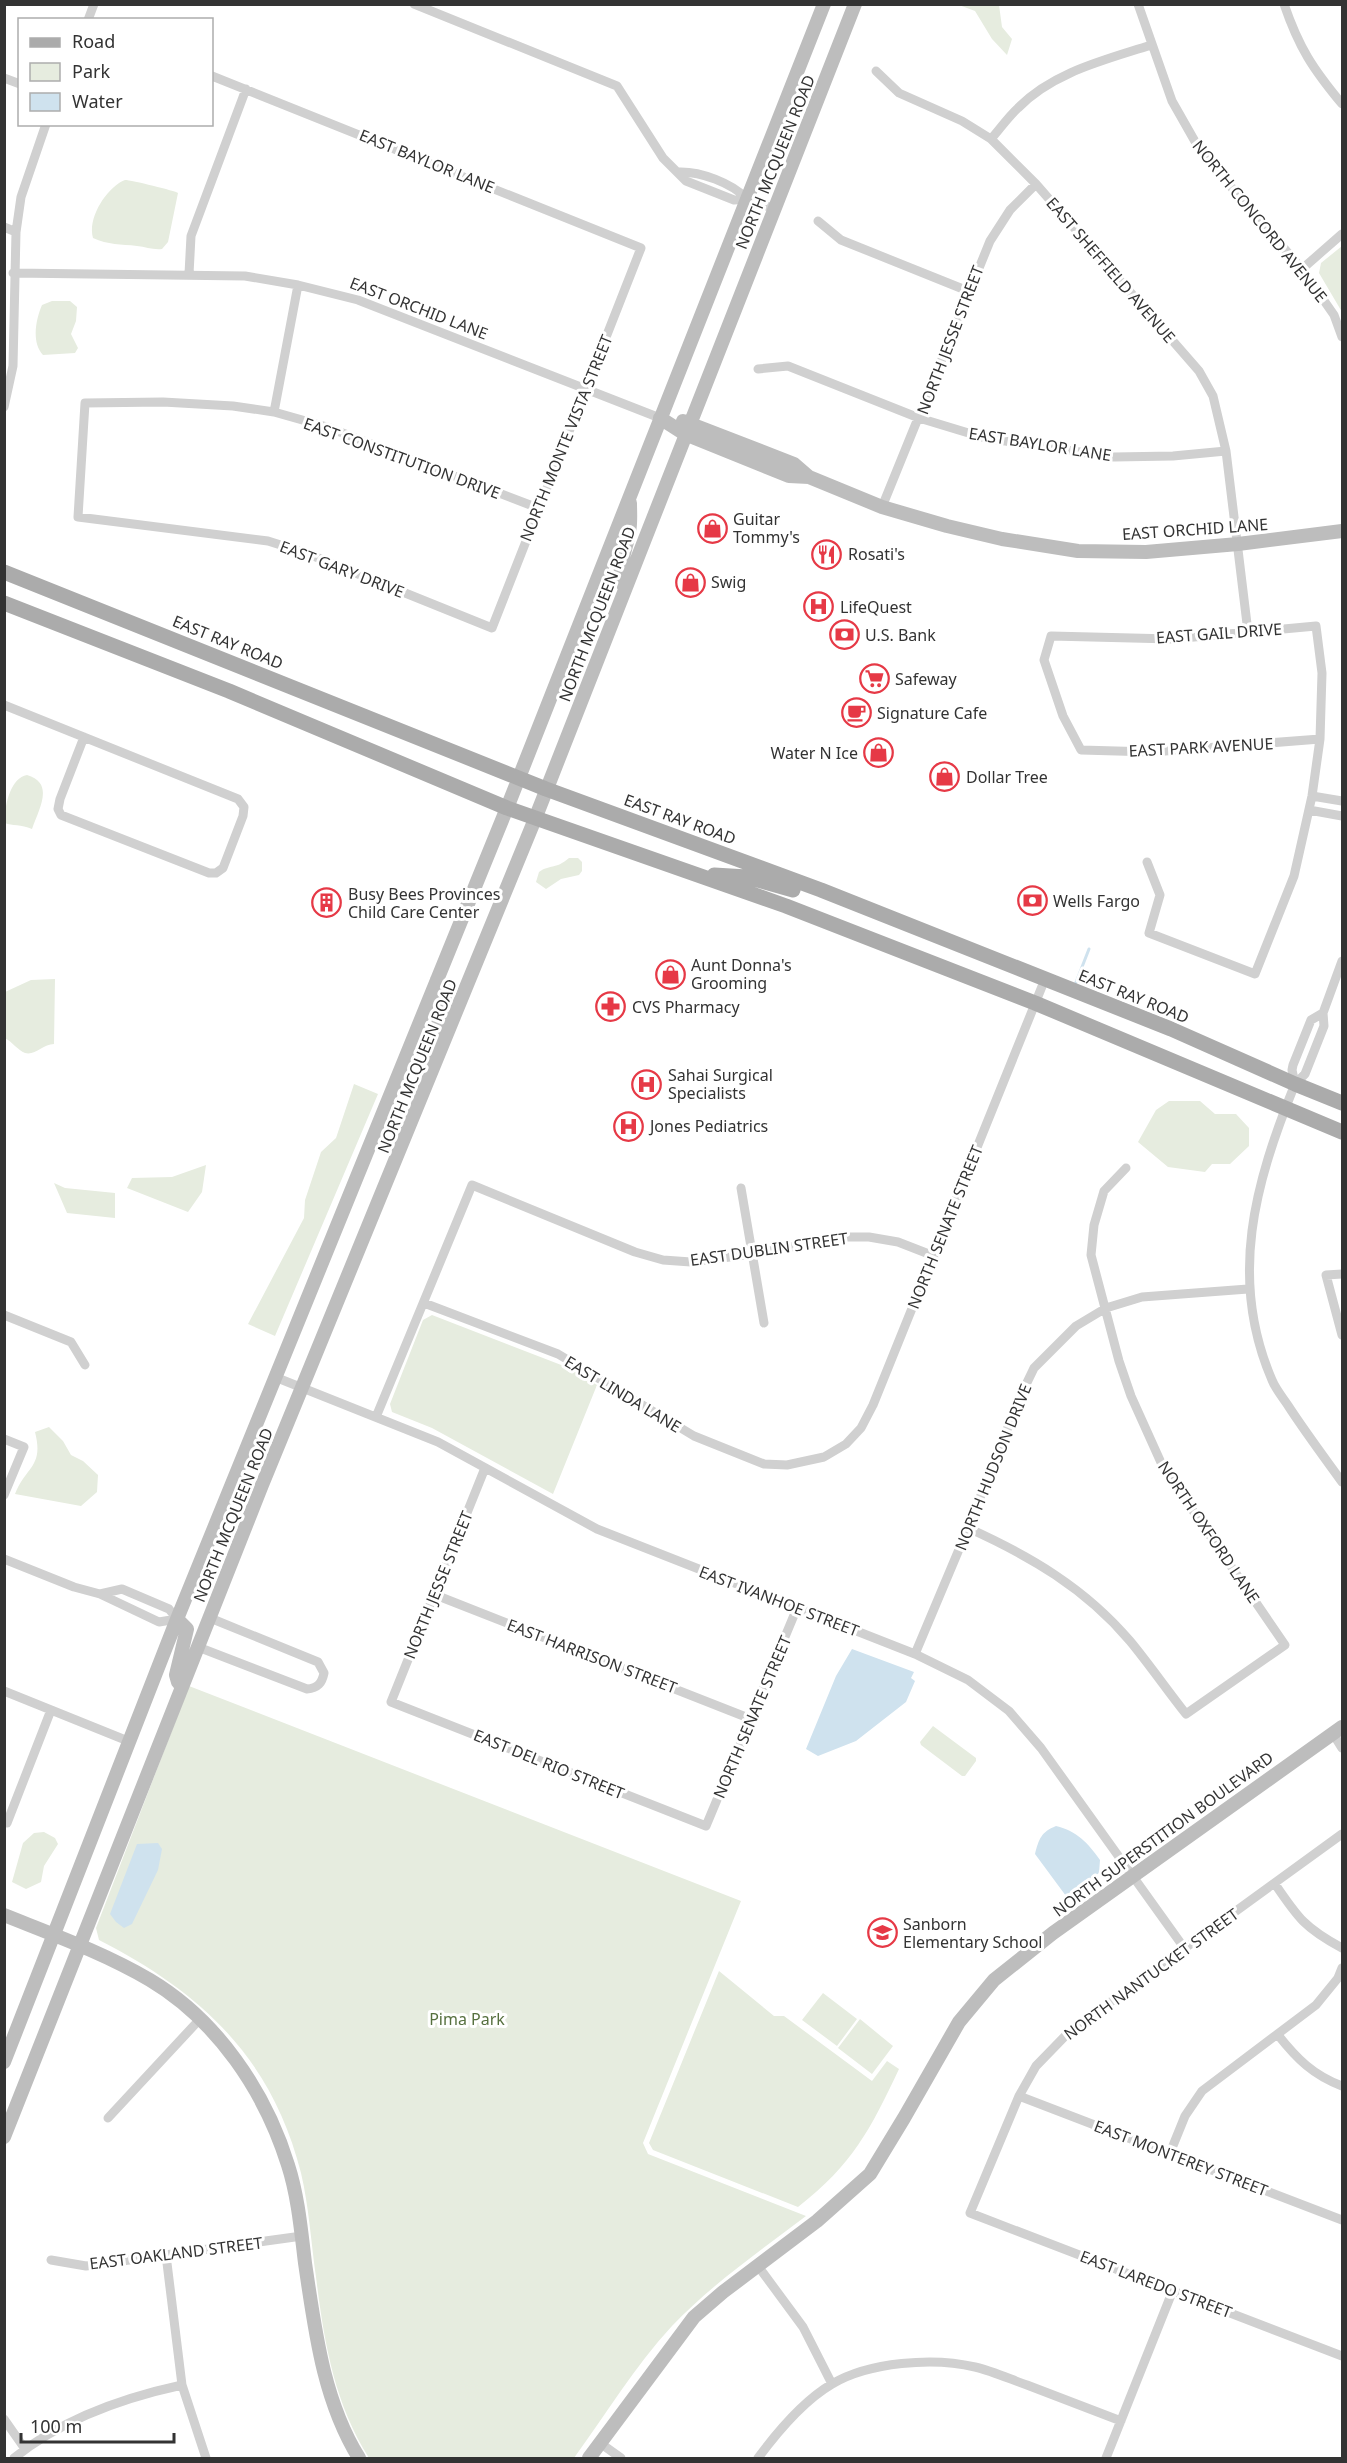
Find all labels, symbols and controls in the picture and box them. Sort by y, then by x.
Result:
legend [18,18,213,126]
text: Road [72,29,115,53]
text: Park [72,59,110,83]
street label: NORTH MCQUEEN ROAD [730,72,820,252]
text: Water [72,89,123,113]
street label: EAST BAYLOR LANE [356,124,498,198]
street label: NORTH CONCORD AVENUE [1188,135,1332,307]
street label: EAST SHEFFIELD AVENUE [1042,192,1180,348]
street label: NORTH JESSE STREET [911,262,989,418]
street label: EAST ORCHID LANE [347,272,491,344]
street label: NORTH MONTE VISTA STREET [514,331,618,545]
street label: EAST CONSTITUTION DRIVE [301,412,503,504]
street label: EAST BAYLOR LANE [967,422,1113,466]
place label: Guitar Tommy's [733,508,800,548]
shop icon: Guitar Tommy's [696,512,728,544]
street label: EAST ORCHID LANE [1121,513,1269,545]
street label: NORTH MCQUEEN ROAD [553,523,641,705]
street label: EAST GARY DRIVE [277,535,407,603]
restaurant icon: Rosati's [811,538,843,570]
place label: Rosati's [848,543,905,565]
shop icon: Swig [674,566,706,598]
place label: Swig [711,571,746,593]
hospital icon: LifeQuest [803,591,835,623]
place label: LifeQuest [840,596,912,618]
street label: EAST RAY ROAD [169,610,287,674]
street label: EAST GAIL DRIVE [1155,618,1283,648]
bank icon: U.S. Bank [828,619,860,651]
place label: U.S. Bank [865,624,936,646]
supermarket icon: Safeway [858,663,890,695]
place label: Safeway [895,668,958,690]
cafe icon: Signature Cafe [840,697,872,729]
place label: Signature Cafe [877,702,987,724]
street label: EAST PARK AVENUE [1128,732,1274,762]
shop icon: Water N Ice [863,737,895,769]
place label: Water N Ice [770,742,858,764]
shop icon: Dollar Tree [929,761,961,793]
place label: Dollar Tree [966,766,1048,788]
street label: EAST RAY ROAD [621,789,739,849]
place label: Busy Bees Provinces Child Care Center [348,883,500,923]
bank icon: Wells Fargo [1016,885,1048,917]
building icon: Busy Bees Provinces Child Care Center [311,887,343,919]
place label: Wells Fargo [1053,890,1140,912]
place label: Aunt Donna's Grooming [691,954,792,994]
shop icon: Aunt Donna's Grooming [654,958,686,990]
street label: EAST RAY ROAD [1075,964,1193,1028]
street label: NORTH MCQUEEN ROAD [372,976,462,1156]
pharmacy icon: CVS Pharmacy [595,991,627,1023]
place label: CVS Pharmacy [632,996,740,1018]
place label: Sahai Surgical Specialists [668,1064,773,1104]
hospital icon: Sahai Surgical Specialists [631,1068,663,1100]
hospital icon: Jones Pediatrics [613,1110,645,1142]
place label: Jones Pediatrics [648,1115,768,1137]
street label: NORTH SENATE STREET [902,1142,988,1312]
street label: EAST DUBLIN STREET [689,1227,849,1271]
street label: EAST LINDA LANE [561,1350,685,1438]
street label: NORTH HUDSON DRIVE [949,1380,1037,1554]
street label: NORTH MCQUEEN ROAD [188,1425,278,1605]
street label: NORTH OXFORD LANE [1153,1456,1265,1608]
street label: NORTH JESSE STREET [398,1508,478,1662]
street label: EAST IVANHOE STREET [696,1560,862,1642]
street label: EAST HARRISON STREET [504,1613,680,1699]
street label: NORTH SENATE STREET [708,1632,796,1802]
street label: EAST DEL RIO STREET [471,1724,628,1804]
street label: NORTH SUPERSTITION BOULEVARD [1048,1746,1278,1922]
street label: NORTH NANTUCKET STREET [1059,1903,1243,2045]
place label: Sanborn Elementary School [903,1913,1042,1953]
school or university icon: Sanborn Elementary School [866,1917,898,1949]
park label: Pima Park [429,2008,505,2030]
street label: EAST MONTEREY STREET [1091,2115,1271,2201]
street label: EAST OAKLAND STREET [88,2231,264,2275]
street label: EAST LAREDO STREET [1077,2245,1235,2323]
scale bar [21,2406,174,2444]
text: 100 m [30,2414,82,2438]

